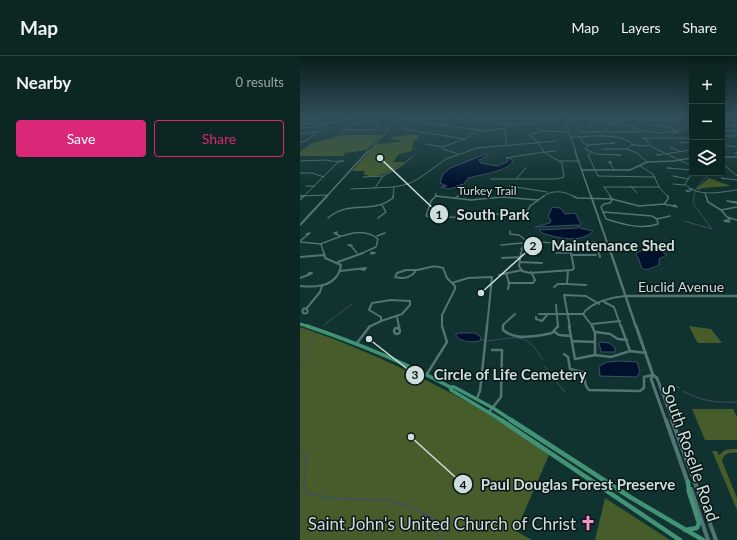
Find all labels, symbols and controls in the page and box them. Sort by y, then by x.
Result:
text: Map [20,16,58,39]
text: Map [571,19,599,36]
text: Layers [621,19,661,36]
text: Share [683,19,717,36]
map controls [689,68,725,176]
button: + [689,68,725,104]
text: Nearby [16,72,71,93]
text: 0 results [236,74,284,90]
button: − [689,104,725,140]
button: Save [16,120,146,157]
button: Share [154,120,284,157]
button: layers [689,140,725,176]
street label: Turkey Trail [457,183,517,198]
callout: South Park [429,201,538,228]
text: South Park [456,205,531,223]
text: 1 [436,207,443,222]
callout: Maintenance Shed [523,232,683,259]
text: Maintenance Shed [551,236,675,254]
text: 2 [530,238,537,253]
street label: Euclid Avenue [638,278,724,295]
callout: Circle of Life Cemetery [405,361,594,388]
text: Circle of Life Cemetery [434,365,586,383]
text: 3 [412,367,419,382]
street label: South Roselle Road [658,382,724,524]
callout: Paul Douglas Forest Preserve [453,471,683,498]
text: Paul Douglas Forest Preserve [481,475,675,493]
text: 4 [460,477,467,492]
place label: Saint John's United Church of Christ [308,513,576,534]
church icon: Saint John's United Church of Christ [579,514,597,532]

